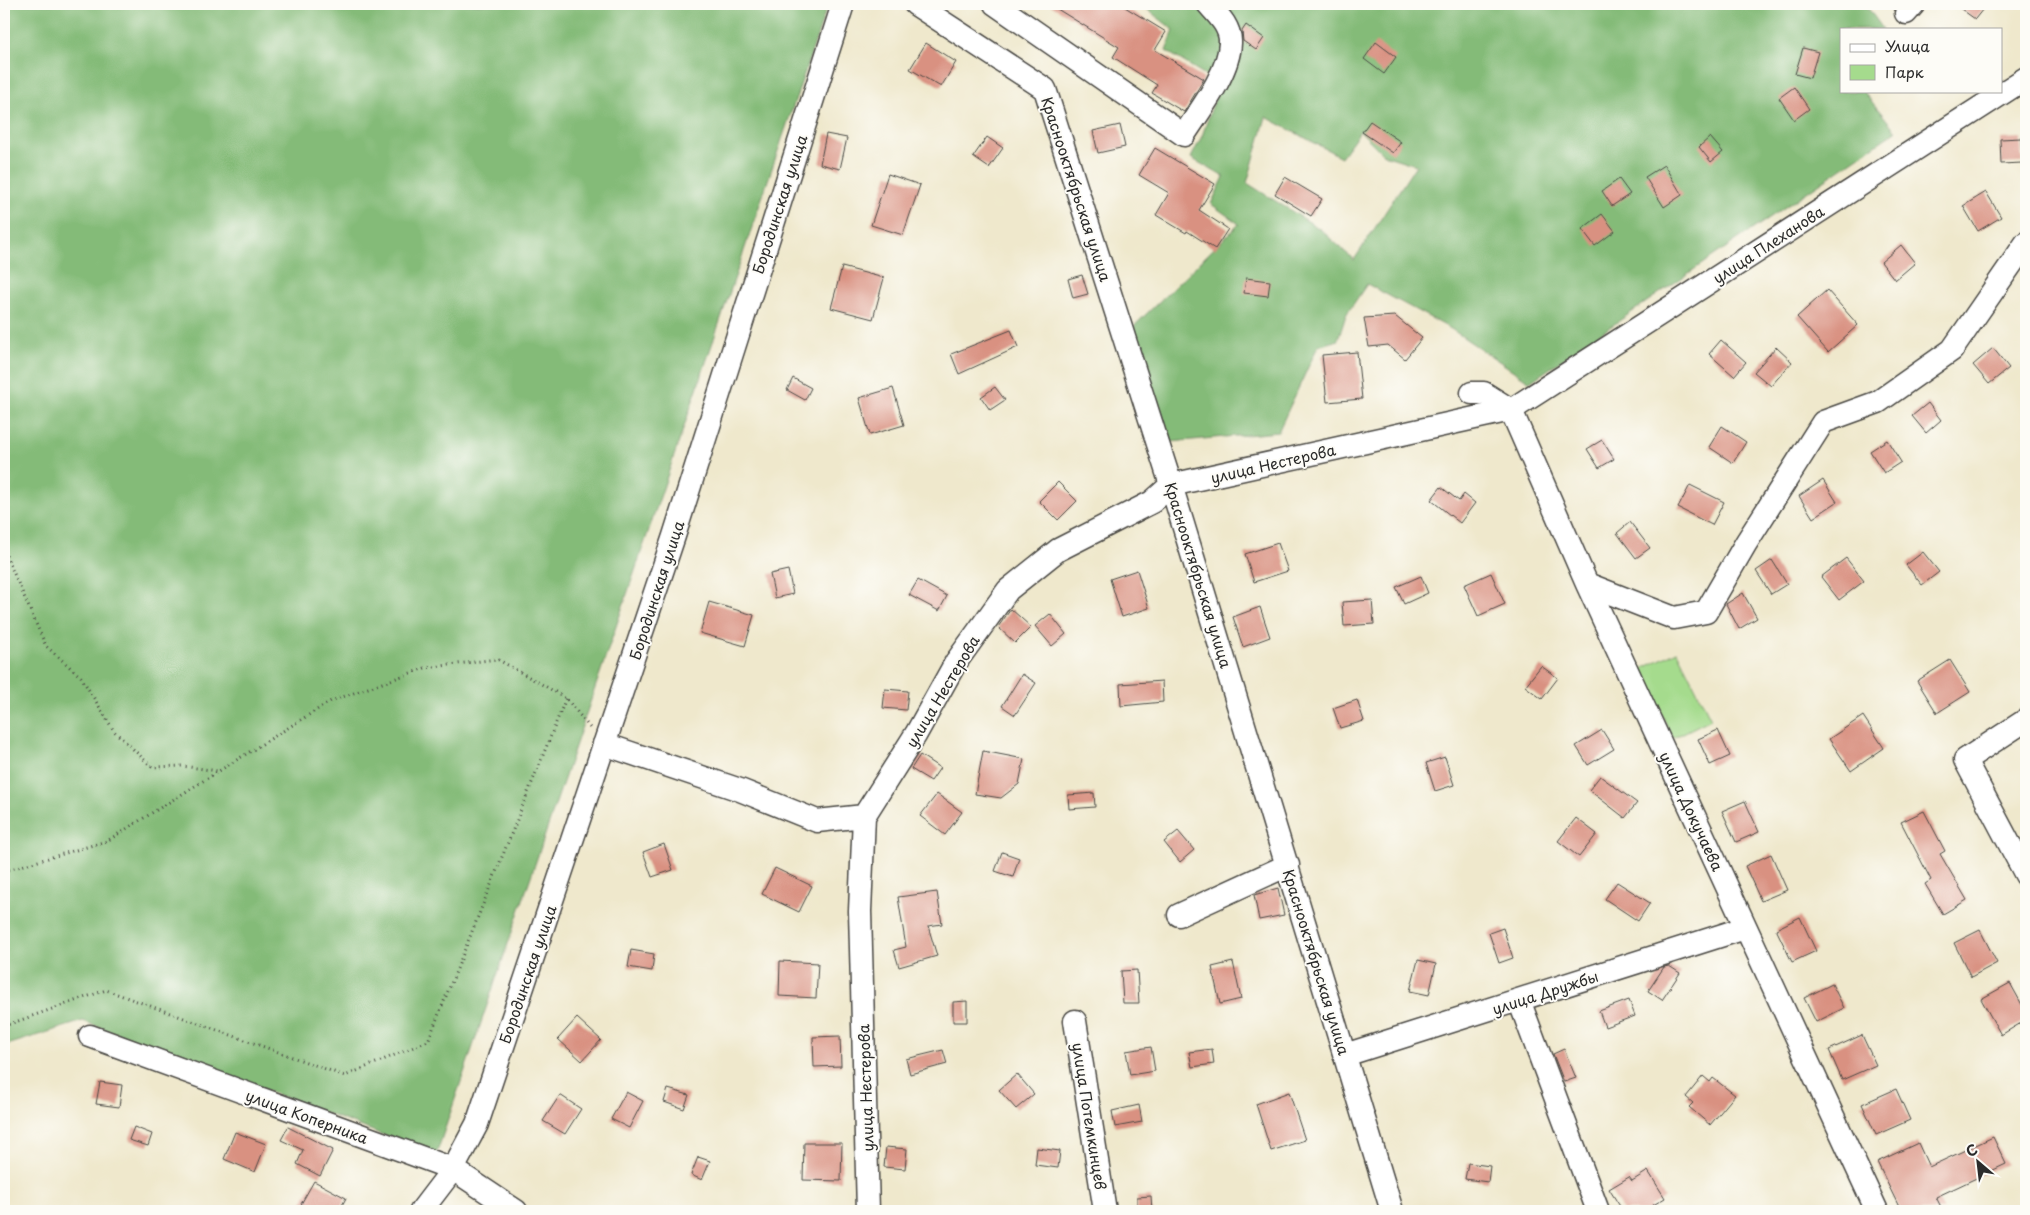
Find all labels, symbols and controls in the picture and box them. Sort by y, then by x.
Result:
legend [1840,28,2002,92]
text: Улица [1885,34,1930,57]
text: Парк [1885,60,1924,83]
street label: Краснооктябрьская улица [1036,94,1118,285]
street label: Бородинская улица [746,131,813,277]
street label: улица Плеханова [1708,199,1829,289]
street label: улица Нестерова [1208,437,1338,489]
street label: Краснооктябрьская улица [1160,479,1238,671]
street label: Бородинская улица [623,517,690,663]
street label: улица Нестерова [899,630,985,752]
street label: улица Докучаева [1654,747,1730,875]
street label: Краснооктябрьская улица [1278,866,1356,1058]
street label: Бородинская улица [493,901,562,1046]
street label: улица Дружбы [1489,964,1601,1020]
street label: улица Нестерова [851,1023,879,1152]
street label: улица Потемкинцев [1067,1041,1113,1192]
street label: улица Коперника [243,1083,372,1149]
north arrow [1952,1138,2002,1188]
text: С [1962,1138,1981,1162]

